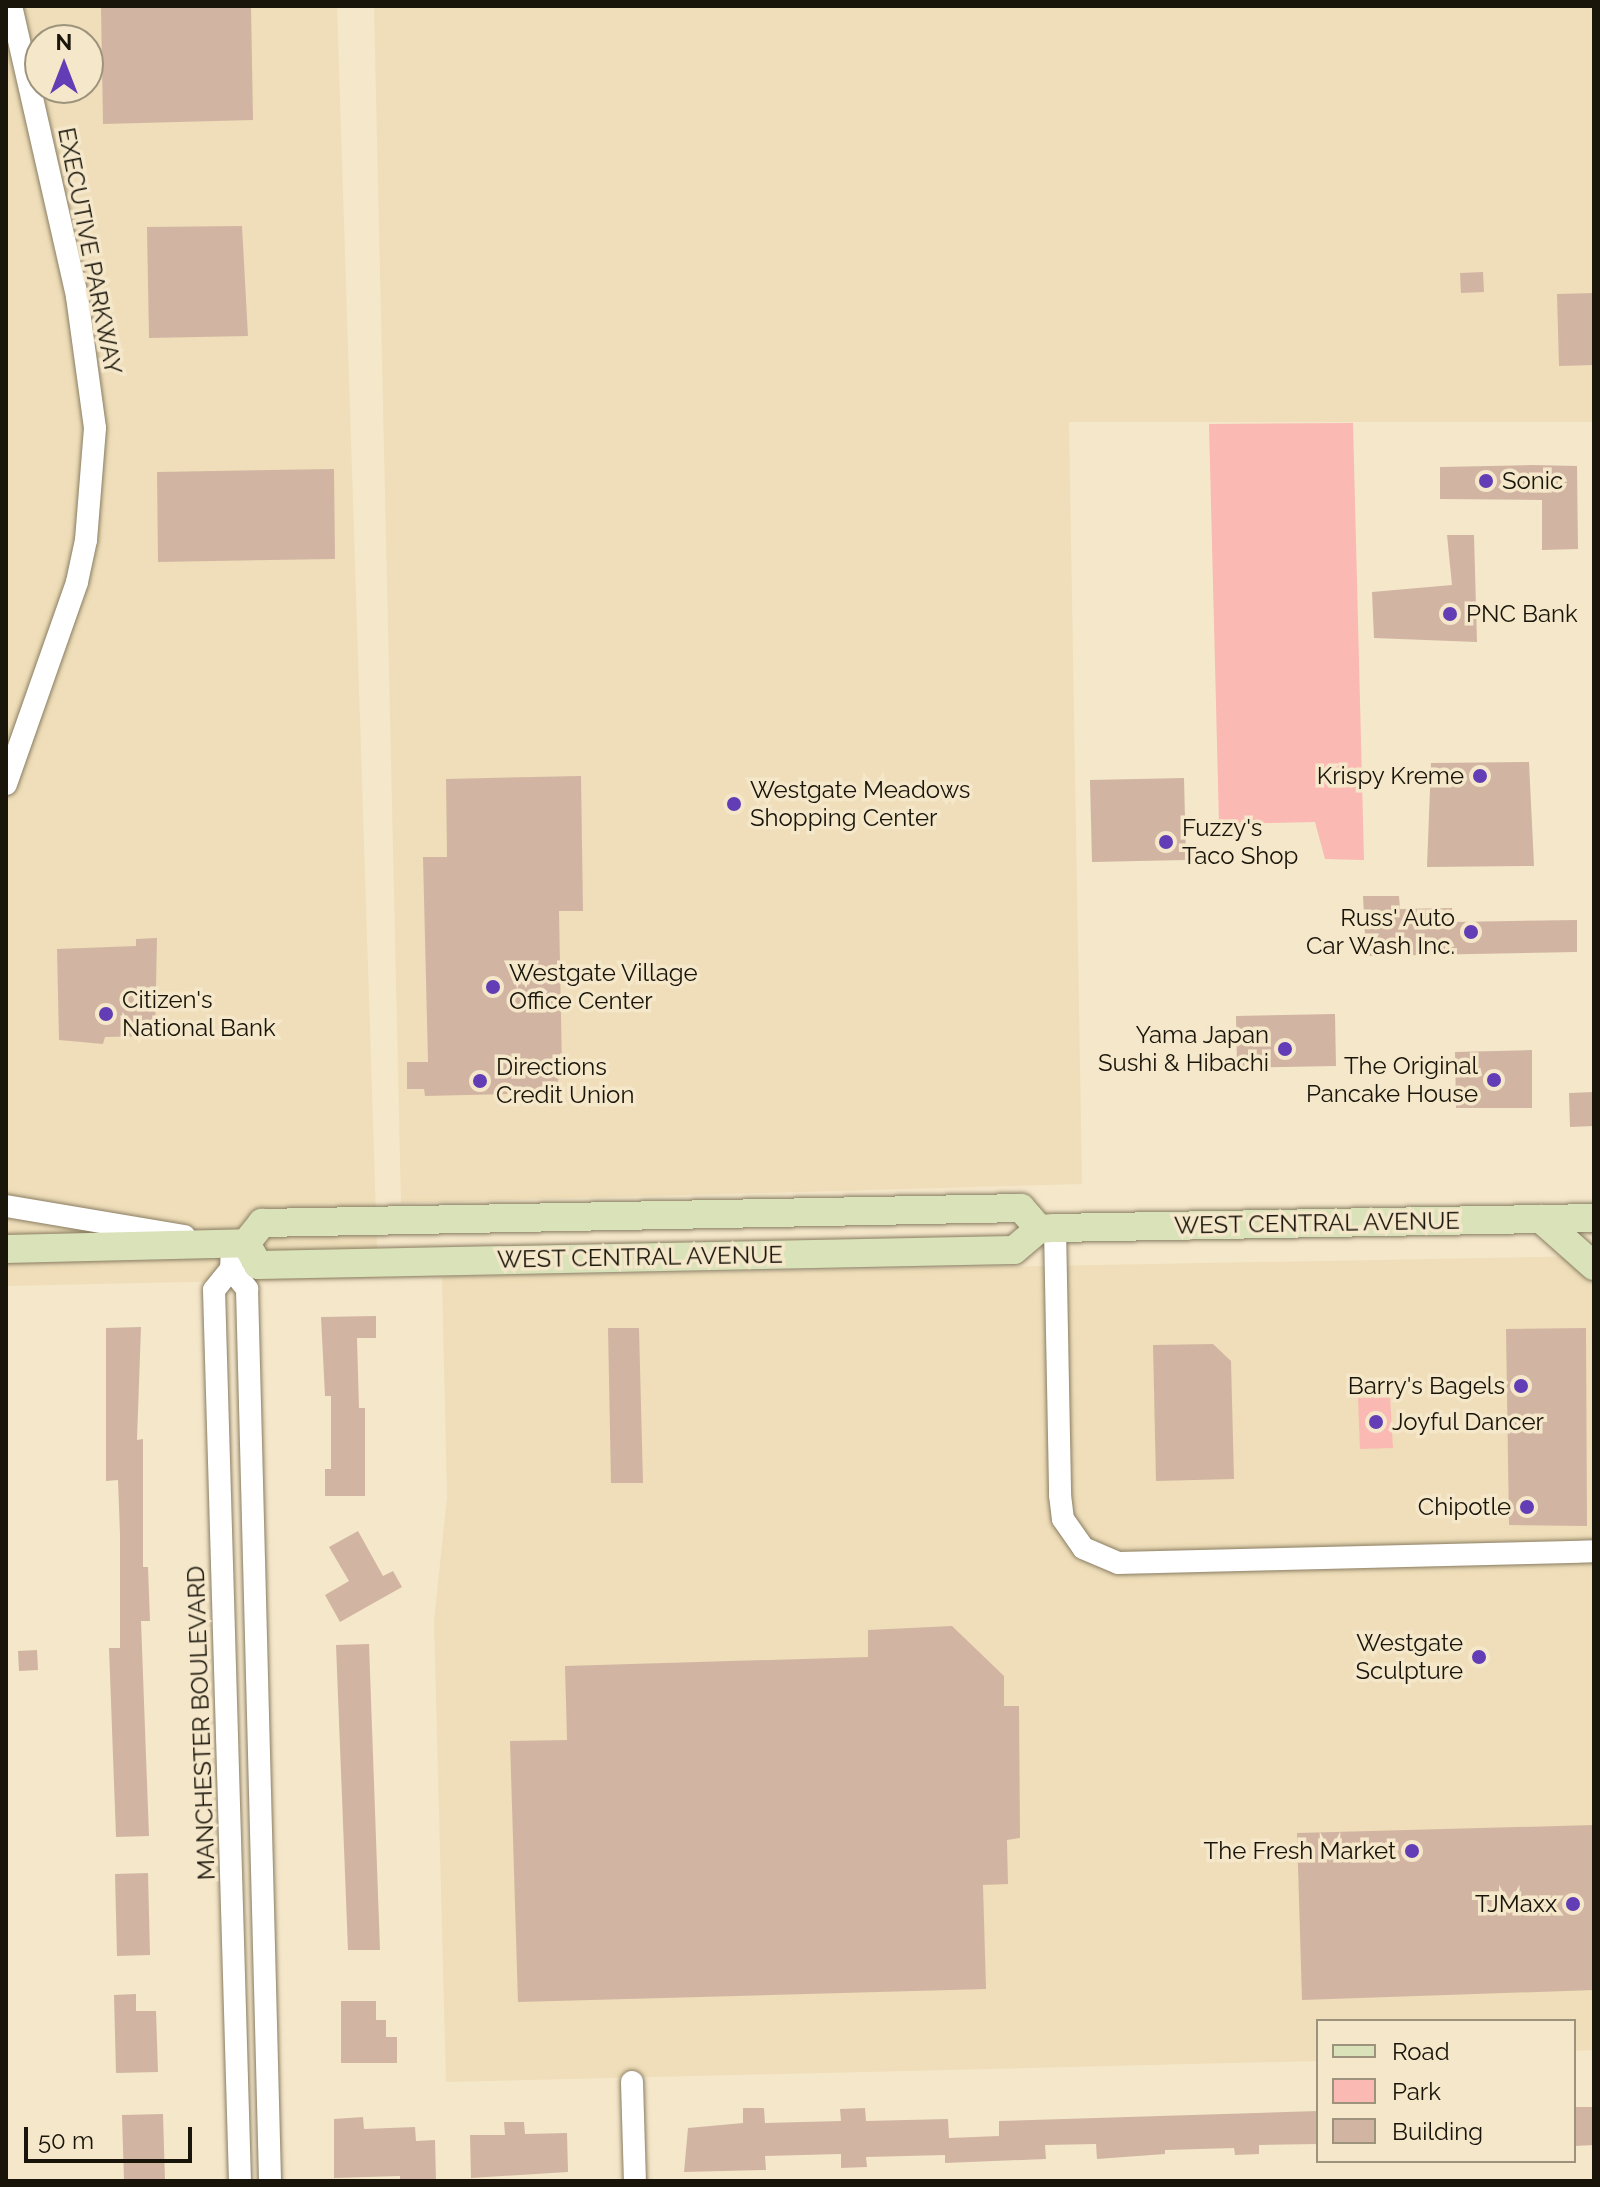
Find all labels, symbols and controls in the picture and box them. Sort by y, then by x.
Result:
north arrow [24,24,104,104]
text: N [56,29,72,55]
street label: EXECUTIVE PARKWAY [52,125,128,377]
place label: Sonic [1502,467,1563,495]
marker: Sonic [1477,472,1495,490]
place label: PNC Bank [1466,600,1578,628]
marker: PNC Bank [1441,605,1459,623]
place label: Krispy Kreme [1316,762,1464,790]
marker: Krispy Kreme [1471,767,1489,785]
place label: Westgate Meadows Shopping Center [750,776,970,832]
marker: Westgate Meadows Shopping Center [725,795,743,813]
place label: Fuzzy's Taco Shop [1182,814,1298,870]
marker: Fuzzy's Taco Shop [1157,833,1175,851]
place label: Russ' Auto Car Wash Inc. [1305,904,1455,960]
marker: Russ' Auto Car Wash Inc. [1462,923,1480,941]
place label: Westgate Village Office Center [509,959,698,1015]
marker: Westgate Village Office Center [484,978,502,996]
place label: Citizen's National Bank [122,986,276,1042]
marker: Citizen's National Bank [97,1005,115,1023]
place label: Yama Japan Sushi & Hibachi [1098,1021,1269,1077]
marker: Yama Japan Sushi & Hibachi [1276,1040,1294,1058]
place label: The Original Pancake House [1306,1052,1478,1108]
place label: Directions Credit Union [496,1053,634,1109]
marker: The Original Pancake House [1485,1071,1503,1089]
marker: Directions Credit Union [471,1072,489,1090]
street label: WEST CENTRAL AVENUE [1173,1206,1461,1240]
street label: WEST CENTRAL AVENUE [496,1240,784,1274]
place label: Barry's Bagels [1348,1372,1505,1400]
marker: Barry's Bagels [1512,1377,1530,1395]
place label: Joyful Dancer [1392,1408,1545,1436]
marker: Joyful Dancer [1367,1413,1385,1431]
place label: Chipotle [1418,1493,1511,1521]
marker: Chipotle [1518,1498,1536,1516]
street label: MANCHESTER BOULEVARD [181,1565,221,1881]
place label: Westgate Sculpture [1355,1629,1463,1685]
marker: Westgate Sculpture [1470,1648,1488,1666]
place label: The Fresh Market [1204,1837,1396,1865]
marker: The Fresh Market [1403,1842,1421,1860]
place label: TJMaxx [1475,1890,1557,1918]
marker: TJMaxx [1564,1895,1582,1913]
legend [1316,2019,1576,2163]
text: Road [1392,2037,1450,2066]
text: Park [1392,2077,1441,2106]
scale bar [28,2111,196,2161]
text: Building [1392,2117,1483,2146]
text: 50 m [38,2126,94,2155]

